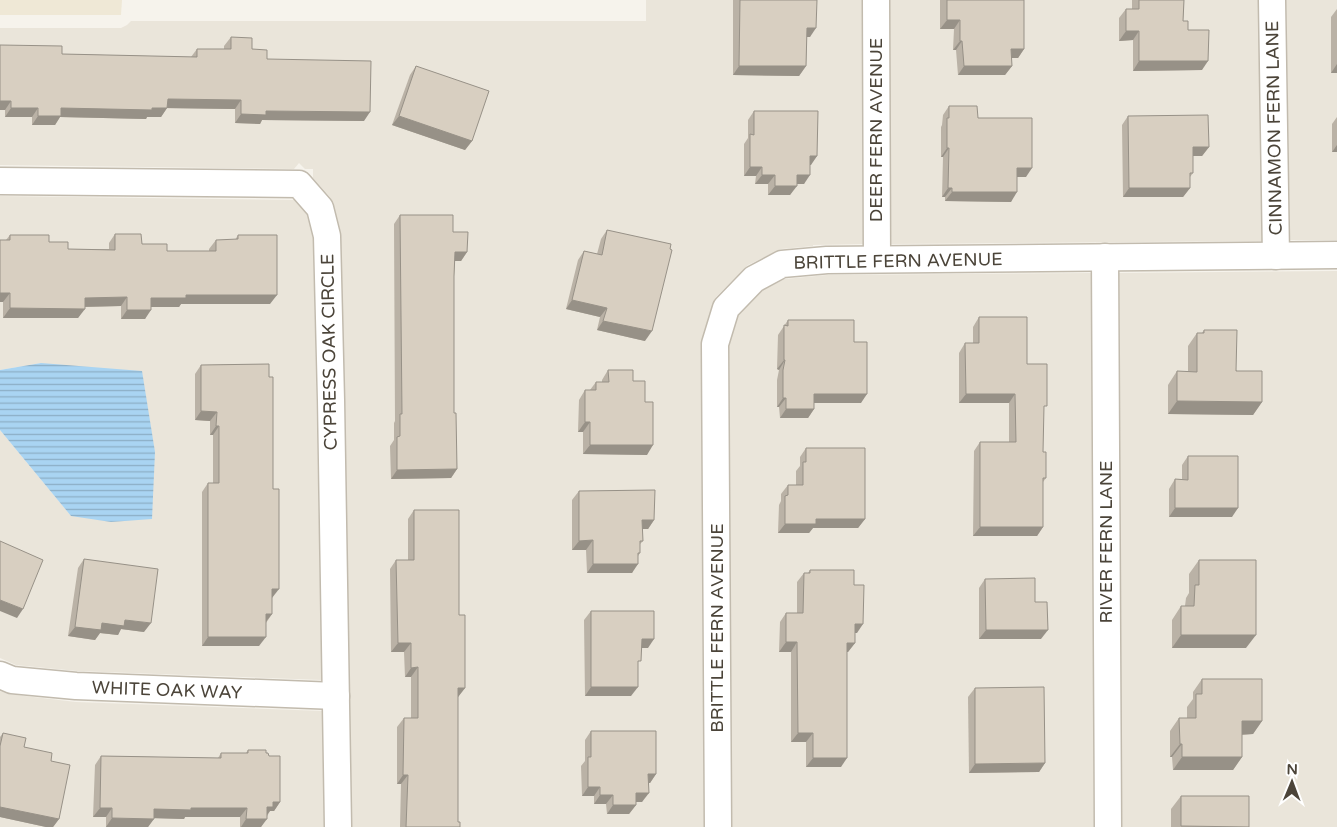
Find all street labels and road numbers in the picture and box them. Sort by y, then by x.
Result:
street label: CINNAMON FERN LANE [1261,20,1287,236]
street label: DEER FERN AVENUE [865,38,887,222]
street label: BRITTLE FERN AVENUE [793,248,1003,274]
street label: CYPRESS OAK CIRCLE [316,254,342,450]
street label: RIVER FERN LANE [1095,460,1117,624]
street label: BRITTLE FERN AVENUE [706,523,728,733]
street label: WHITE OAK WAY [91,676,243,704]

